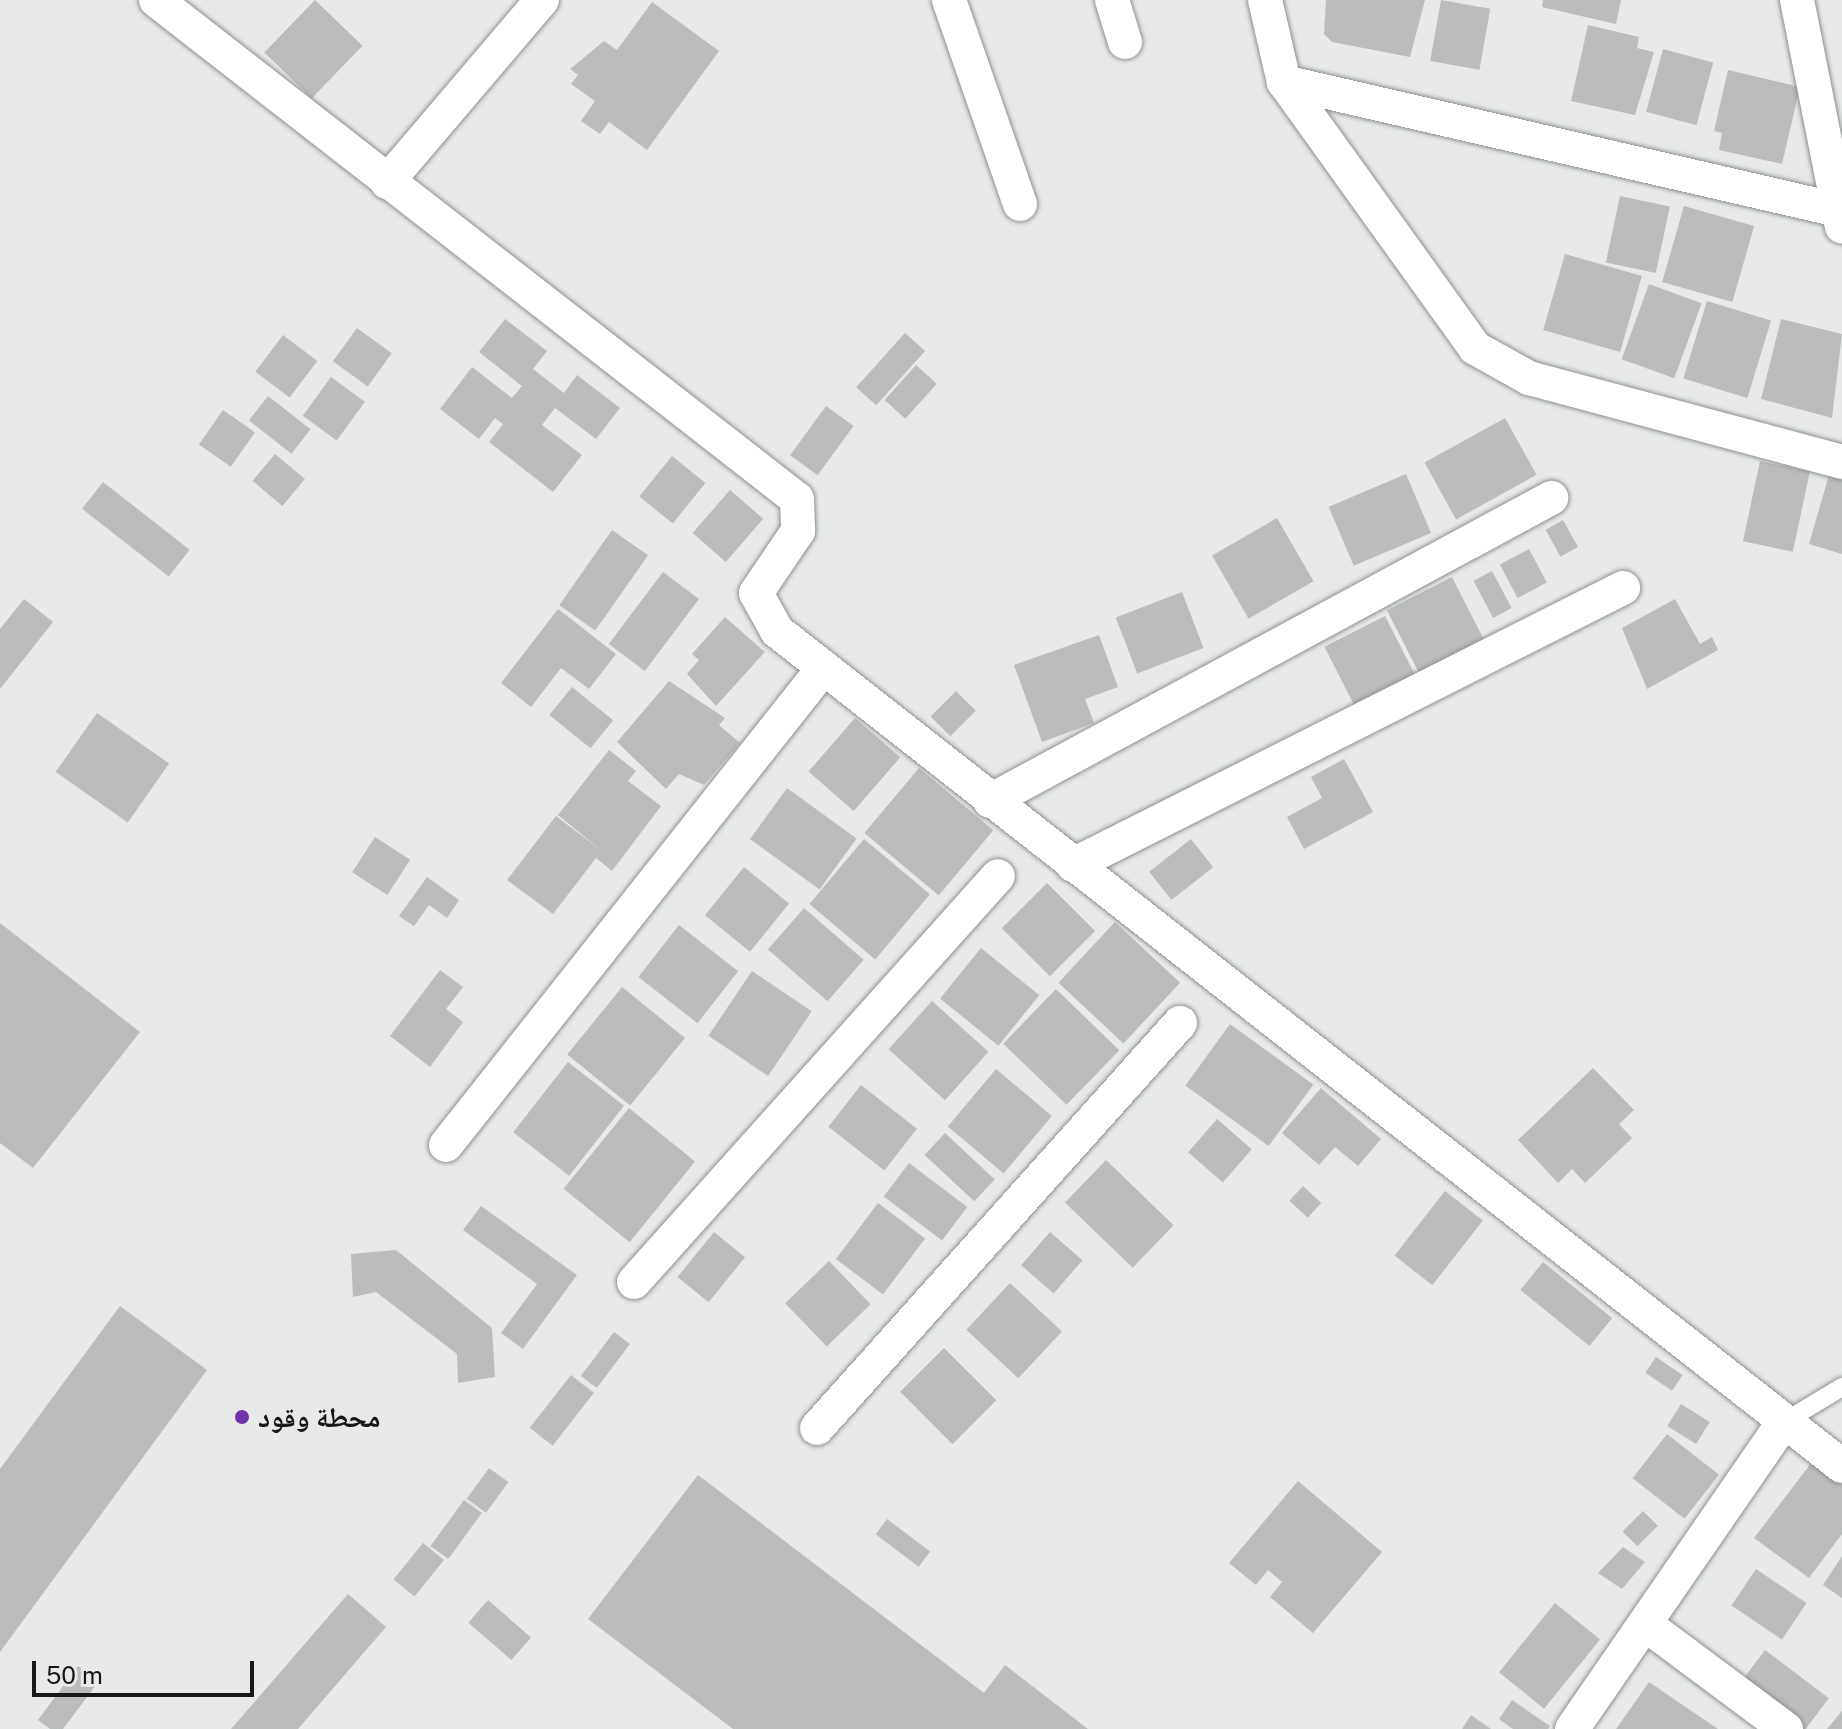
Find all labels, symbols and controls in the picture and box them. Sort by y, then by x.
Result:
place label: محطة وقود [258,1400,380,1434]
marker: محطة وقود [233,1408,251,1426]
scale bar [36,1645,258,1695]
text: 50 m [46,1661,103,1689]

